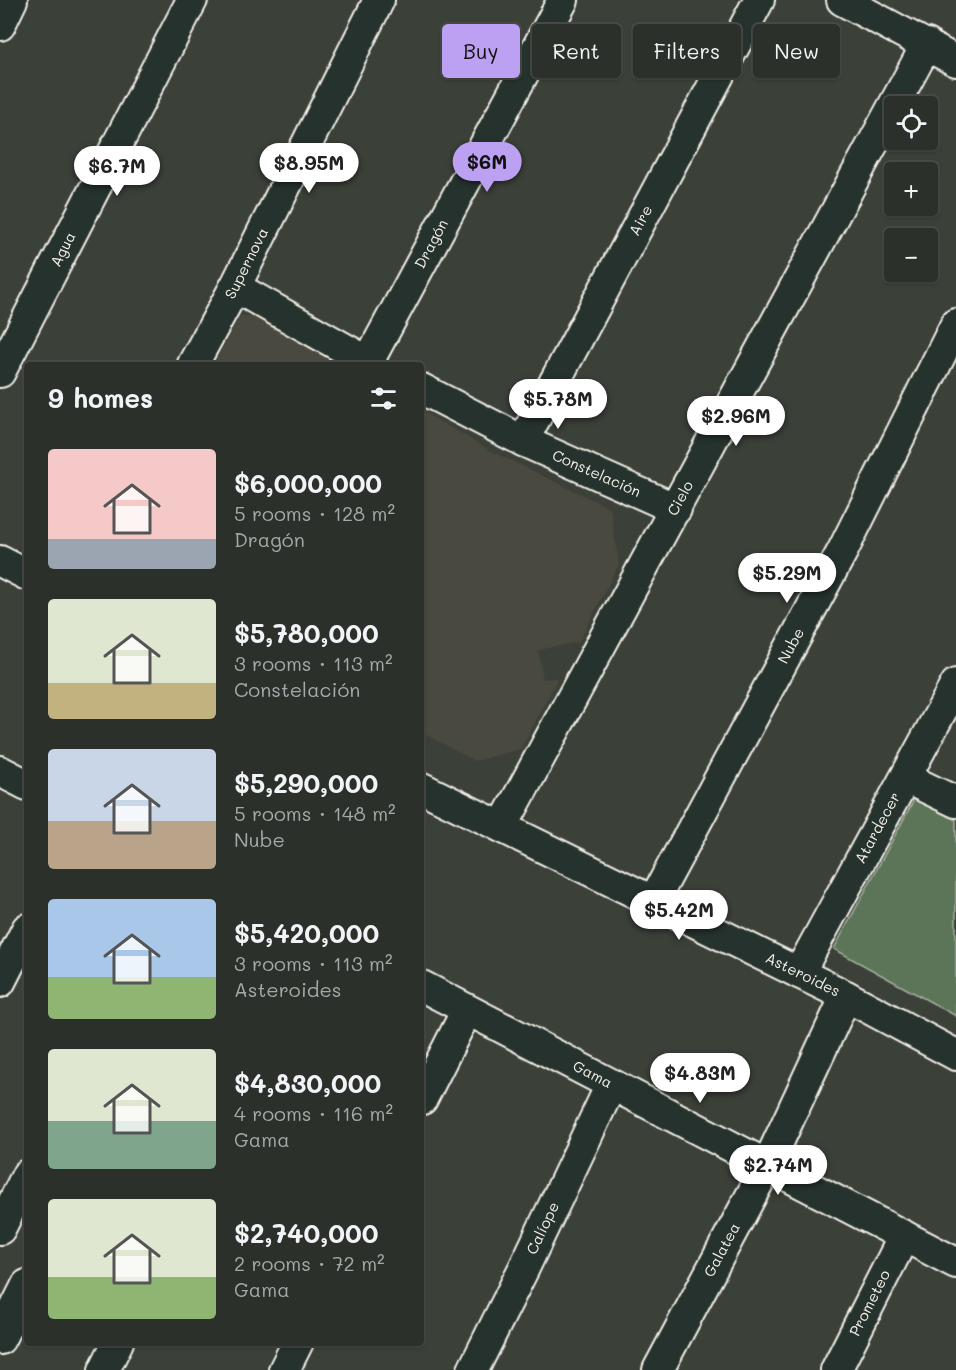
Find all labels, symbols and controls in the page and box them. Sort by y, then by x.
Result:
chip: Buy [442,24,520,78]
chip: Rent [532,24,621,78]
chip: Filters [633,24,741,78]
chip: New [753,24,840,78]
map controls [884,96,938,282]
button: locate [884,96,938,150]
pin: $6M [458,142,516,193]
pin: $8.95M [260,143,358,194]
pin: $6.7M [75,146,159,197]
text: $6M [467,148,507,174]
text: $8.95M [274,149,344,175]
text: $6.7M [88,152,146,178]
button: + [884,162,938,216]
street label: Aire [624,201,656,239]
street label: Dragón [409,215,452,272]
street label: Supernova [219,224,272,302]
street label: Agua [45,228,80,270]
button: − [884,228,938,282]
pin: $5.78M [509,379,607,430]
text: 9 homes [48,381,153,415]
icon: filters [367,382,400,415]
text: $5.78M [523,385,593,411]
pin: $2.96M [687,396,785,447]
text: $2.96M [701,402,771,428]
street label: Constelación [549,444,644,501]
text: $6,000,000 [234,466,382,500]
icon: home [96,473,168,545]
street label: Cielo [662,477,697,519]
text: 5 rooms · 128 m² [234,500,395,526]
text: Dragón [234,526,305,552]
pin: $5.29M [738,553,836,604]
text: $5.29M [752,559,822,585]
text: $5,780,000 [234,616,379,650]
icon: home [96,623,168,695]
street label: Nube [772,624,808,667]
text: 3 rooms · 113 m² [234,650,393,676]
text: Constelación [234,676,360,702]
text: $5,290,000 [234,766,378,800]
icon: home [96,773,168,845]
street label: Atardecer [849,788,904,867]
text: 5 rooms · 148 m² [234,800,396,826]
text: Nube [234,826,285,852]
pin: $5.42M [630,890,728,941]
text: $5.42M [644,896,714,922]
text: $5,420,000 [234,916,379,950]
icon: home [96,923,168,995]
street label: Asteroides [762,947,844,1001]
text: 3 rooms · 113 m² [234,950,393,976]
text: Asteroides [234,976,342,1002]
pin: $4.83M [651,1053,749,1104]
street label: Gama [570,1055,616,1092]
text: $4.83M [664,1059,736,1085]
text: $4,830,000 [234,1066,381,1100]
icon: home [96,1073,168,1145]
text: 4 rooms · 116 m² [234,1100,393,1126]
text: Gama [234,1126,290,1152]
pin: $2.74M [729,1145,827,1196]
text: $2.74M [743,1151,813,1177]
street label: Calíope [521,1198,563,1257]
text: $2,740,000 [234,1216,378,1250]
street label: Galatea [699,1219,744,1280]
icon: home [96,1223,168,1295]
text: 2 rooms · 72 m² [234,1250,385,1276]
street label: Prometeo [844,1266,894,1339]
text: Gama [234,1276,290,1302]

